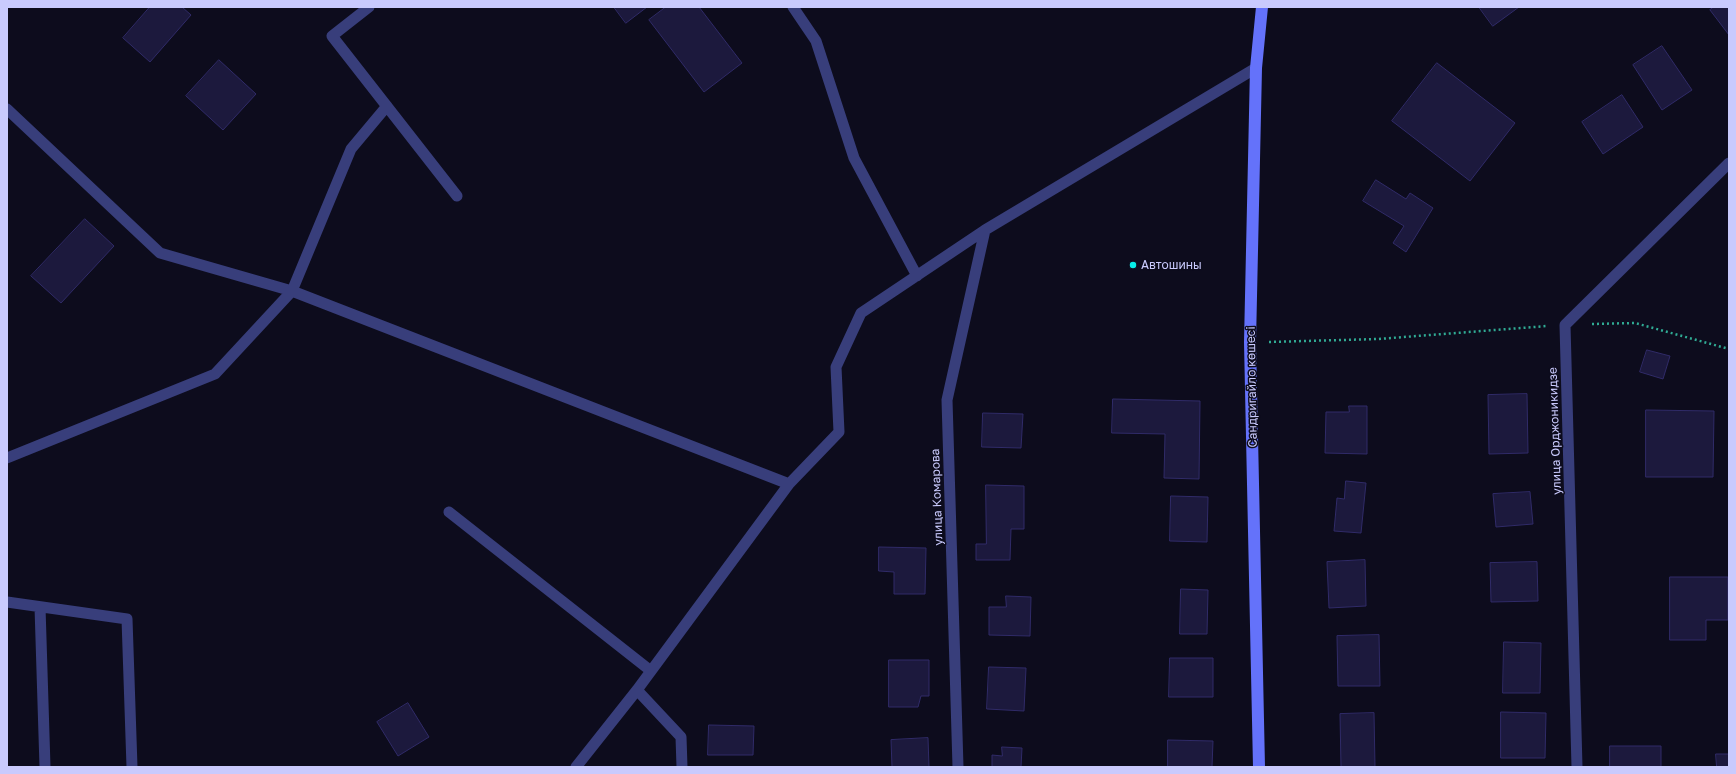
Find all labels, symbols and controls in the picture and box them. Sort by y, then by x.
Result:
place label: Автошины [1141,258,1202,272]
marker: Автошины [1128,260,1138,270]
street label: Сандригайло көшесі [1244,326,1260,448]
street label: улица Орджоникидзе [1546,367,1564,495]
street label: улица Комарова [928,448,946,546]

